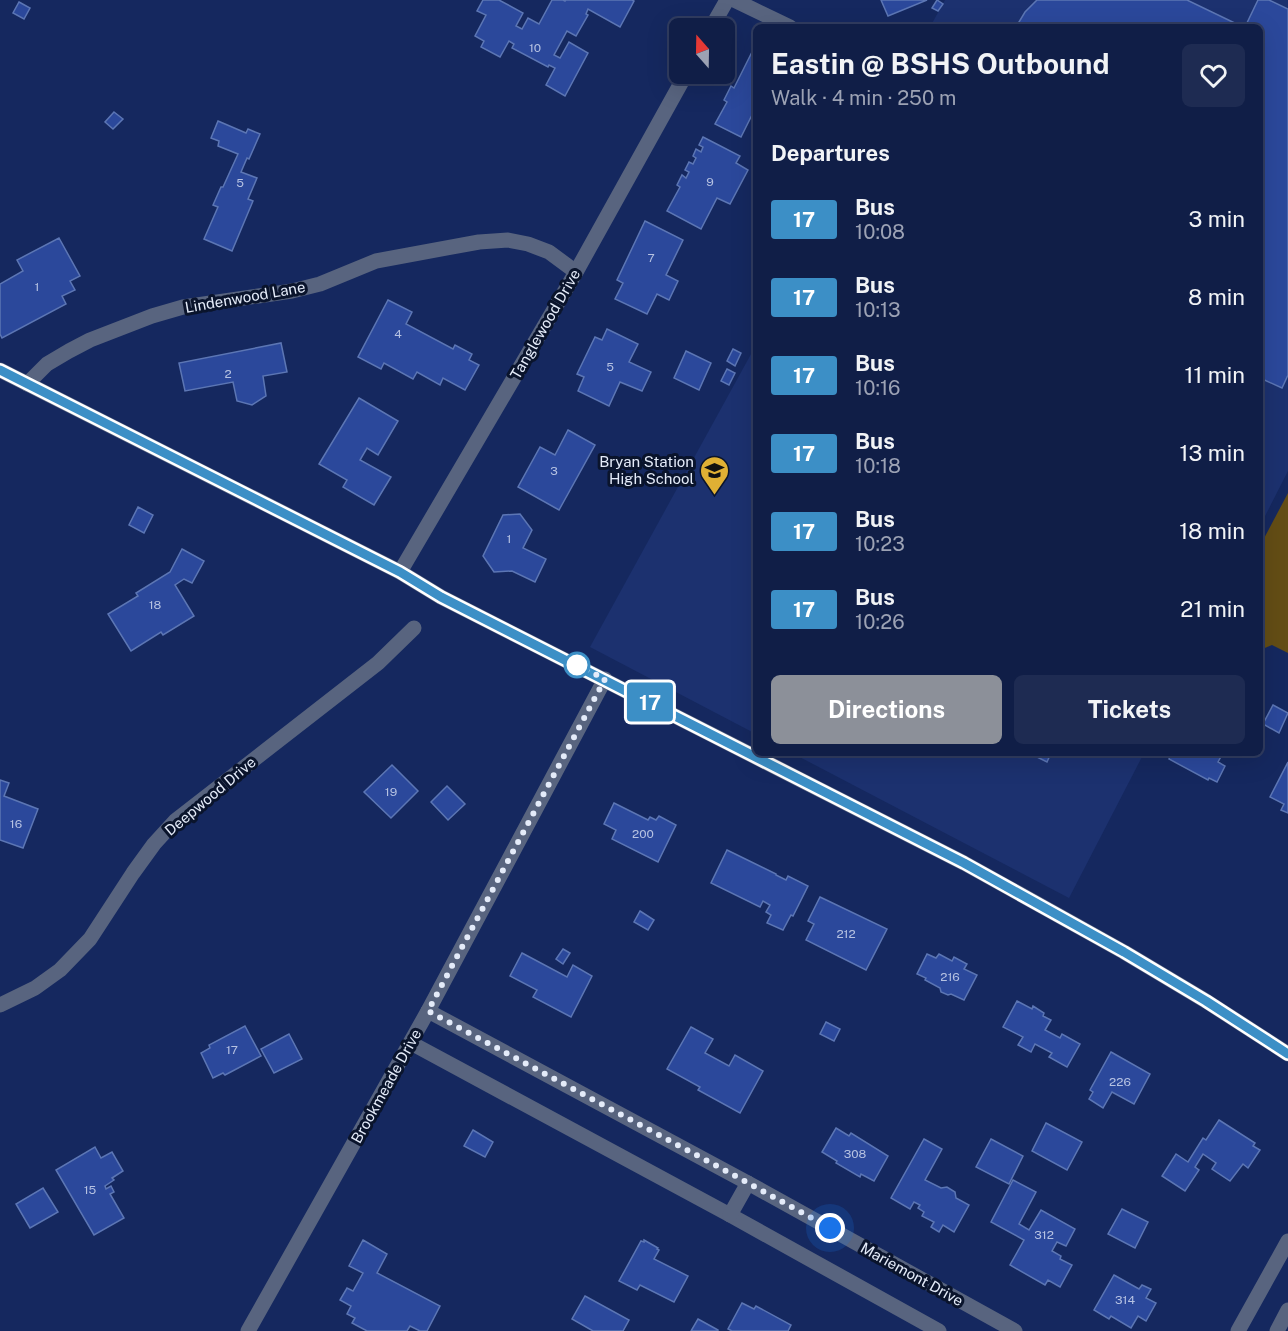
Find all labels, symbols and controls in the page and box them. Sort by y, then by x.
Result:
north arrow [669,18,735,84]
map controls [669,18,735,84]
house number: 10 [529,41,541,55]
button: heart [1182,44,1245,107]
text: Eastin @ BSHS Outbound [771,47,1109,80]
text: Walk · 4 min · 250 m [771,86,956,110]
text: Departures [771,140,890,166]
house number: 9 [706,175,714,189]
house number: 5 [236,176,244,190]
text: Bus [855,194,895,220]
text: 3 min [1188,206,1245,232]
text: 17 [793,207,815,232]
text: 10:08 [855,220,905,244]
house number: 7 [647,251,655,265]
street label: Tanglewood Drive [507,266,583,382]
text: Bus [855,272,895,298]
street label: Lindenwood Lane [183,278,307,316]
house number: 1 [35,280,39,294]
text: 8 min [1188,284,1245,310]
text: 17 [793,285,815,310]
text: 10:13 [855,298,901,322]
house number: 4 [394,327,402,341]
text: Bus [855,350,895,376]
house number: 5 [606,360,614,374]
text: 11 min [1184,362,1245,388]
text: 17 [793,363,815,388]
house number: 2 [224,367,232,381]
text: 10:16 [855,376,900,400]
text: Bus [855,428,895,454]
text: 13 min [1180,440,1245,466]
text: 17 [793,441,815,466]
place label: Bryan Station High School [599,453,694,487]
school or university icon: Bryan Station High School [699,454,731,496]
text: 10:18 [855,454,901,478]
house number: 3 [550,464,558,478]
text: Bus [855,506,895,532]
text: 18 min [1179,518,1245,544]
text: 17 [793,519,815,544]
house number: 1 [507,532,511,546]
text: 10:23 [855,532,905,556]
text: Bus [855,584,895,610]
text: 21 min [1180,596,1245,622]
text: 17 [793,597,815,622]
house number: 18 [149,598,162,612]
text: 10:26 [855,610,905,634]
unlabelled marker [564,652,590,678]
button: Directions [771,675,1002,744]
button: Tickets [1014,675,1245,744]
line badge: 17 [623,682,677,722]
text: 17 [639,690,661,715]
street label: Deepwood Drive [161,753,259,839]
house number: 19 [385,785,397,799]
house number: 16 [10,817,22,831]
house number: 200 [632,827,654,841]
house number: 212 [836,927,856,941]
house number: 216 [940,970,960,984]
street label: Brookmeade Drive [348,1026,424,1146]
house number: 17 [226,1043,238,1057]
house number: 226 [1109,1075,1131,1089]
house number: 308 [844,1147,866,1161]
house number: 15 [84,1183,97,1197]
your location [815,1213,845,1243]
house number: 312 [1034,1228,1054,1242]
street label: Mariemont Drive [858,1239,966,1309]
house number: 314 [1115,1293,1135,1307]

